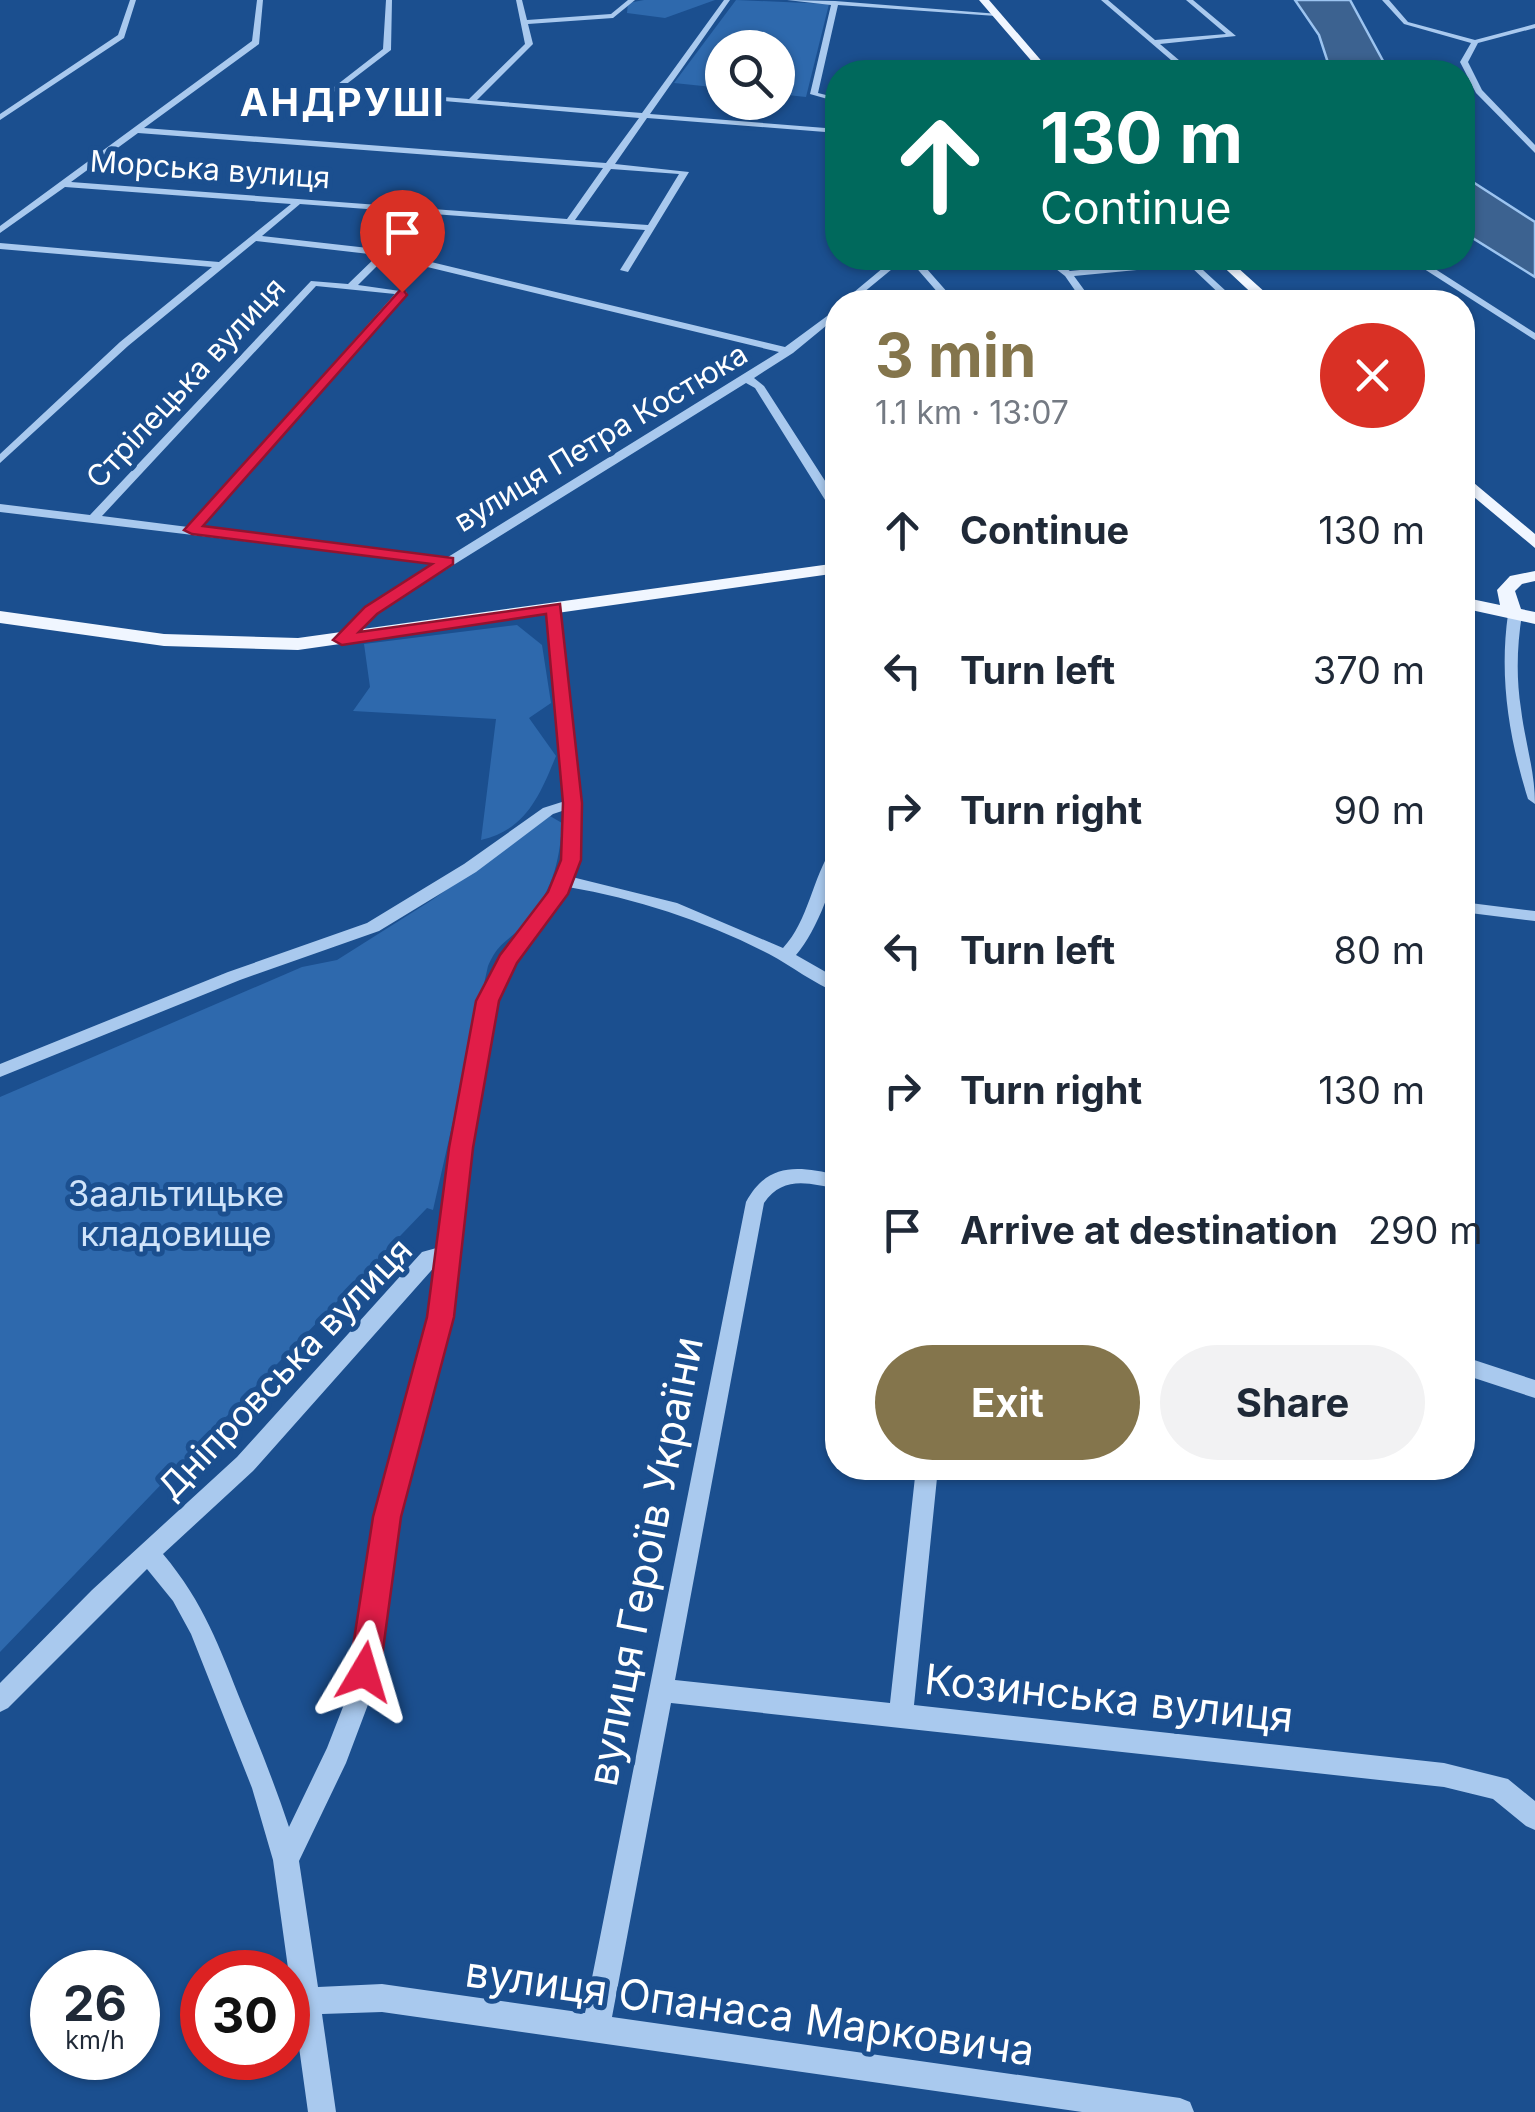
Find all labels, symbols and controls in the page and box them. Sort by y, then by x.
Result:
map controls [705,30,795,120]
button: search [705,30,795,120]
district label: АНДРУШІ [240,79,446,125]
text: 130 m [1040,95,1243,180]
icon: ahead [875,100,1005,230]
street label: Морська вулиця [89,143,331,195]
text: Continue [1040,180,1232,235]
pin [360,190,445,293]
icon: arrive [375,205,430,260]
street label: Стрілецька вулиця [78,270,292,495]
text: 3 min [875,319,1036,391]
button: close [1320,323,1425,428]
street label: вулиця Петра Костюка [447,335,754,539]
text: 1.1 km · 13:07 [875,393,1069,432]
icon: ahead [875,503,930,558]
text: Continue [960,507,1129,553]
text: 130 m [1318,507,1425,553]
icon: left [875,643,930,698]
text: Turn left [960,647,1115,693]
text: 370 m [1313,647,1425,693]
icon: right [875,783,930,838]
text: Turn right [960,787,1142,833]
text: 90 m [1333,787,1425,833]
icon: left [875,923,930,978]
text: Turn left [960,927,1115,973]
text: 80 m [1334,927,1425,973]
icon: right [875,1063,930,1118]
text: Turn right [960,1067,1142,1113]
text: 130 m [1318,1067,1425,1113]
park label: Заальтицьке кладовище [68,1172,284,1254]
icon: arrive [875,1203,930,1258]
text: Arrive at destination [960,1207,1338,1253]
text: 290 m [1368,1207,1483,1253]
street label: Дніпровська вулиця [148,1229,420,1508]
street label: вулиця Героїв України [576,1332,713,1790]
button: Exit [875,1345,1140,1460]
button: Share [1160,1345,1425,1460]
position arrow [312,1620,416,1724]
street label: Козинська вулиця [922,1653,1296,1742]
street label: вулиця Опанаса Марковича [462,1945,1038,2076]
speed limit sign: 30 [180,1950,310,2080]
text: 26 [63,1973,127,2033]
text: km/h [65,2025,125,2055]

